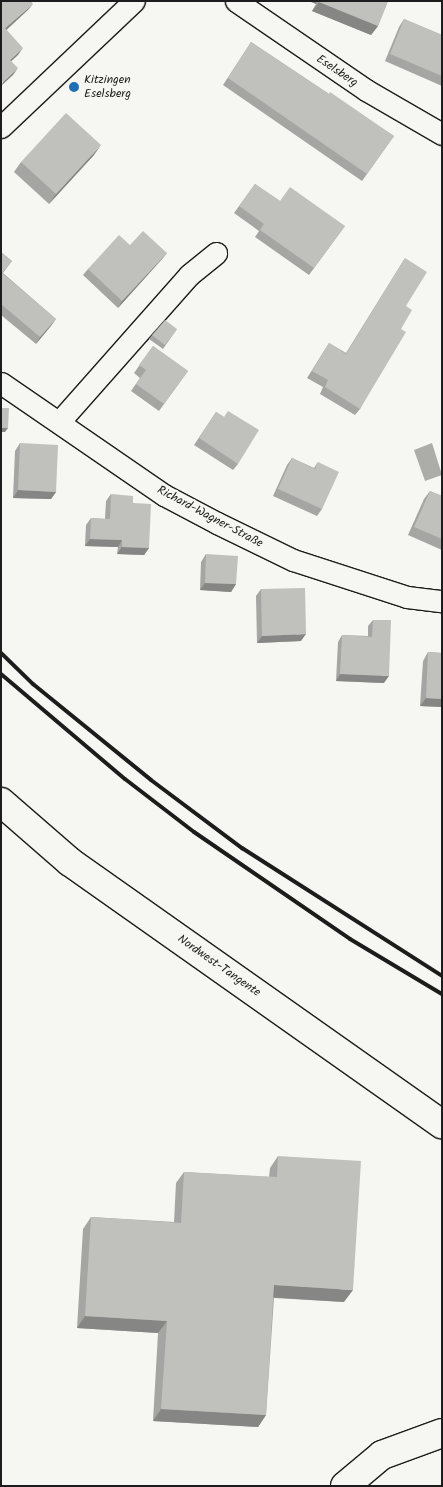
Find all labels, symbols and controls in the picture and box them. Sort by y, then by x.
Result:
street label: Eselsberg [314,52,360,90]
place label: Kitzingen Eselsberg [84,73,131,101]
marker: Kitzingen Eselsberg [68,81,80,93]
street label: Richard-Wagner-Straße [155,483,265,551]
street label: Nordwest-Tangente [175,932,263,1000]

